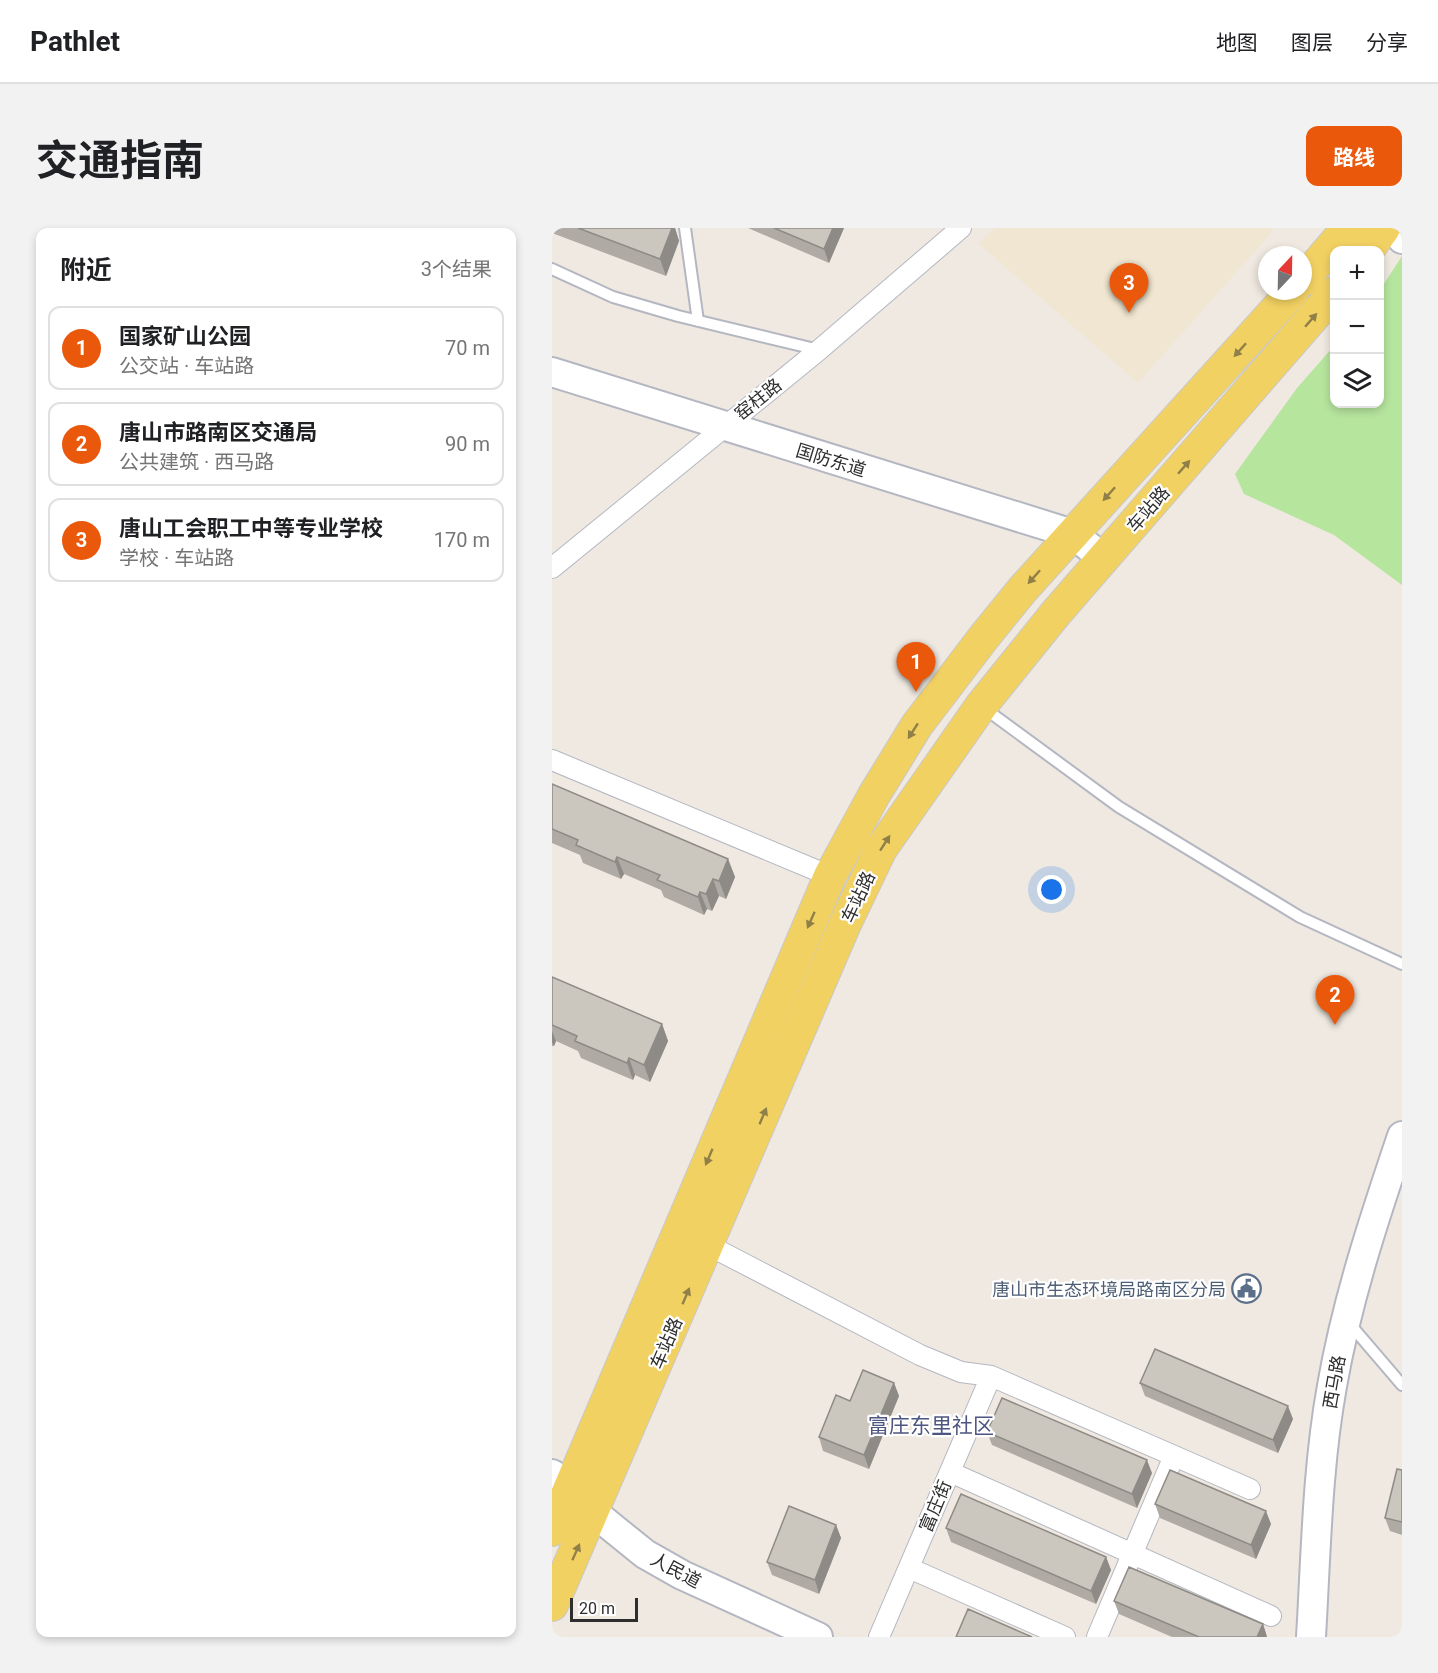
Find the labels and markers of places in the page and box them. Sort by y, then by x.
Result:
pin: 3 [1110,264,1148,313]
pin: 1 [896,642,936,692]
pin: 2 [1316,976,1354,1025]
public building icon: 唐山市生态环境局路南区分局 [1231,1273,1263,1305]
place label: 唐山市生态环境局路南区分局 [992,1279,1226,1300]

